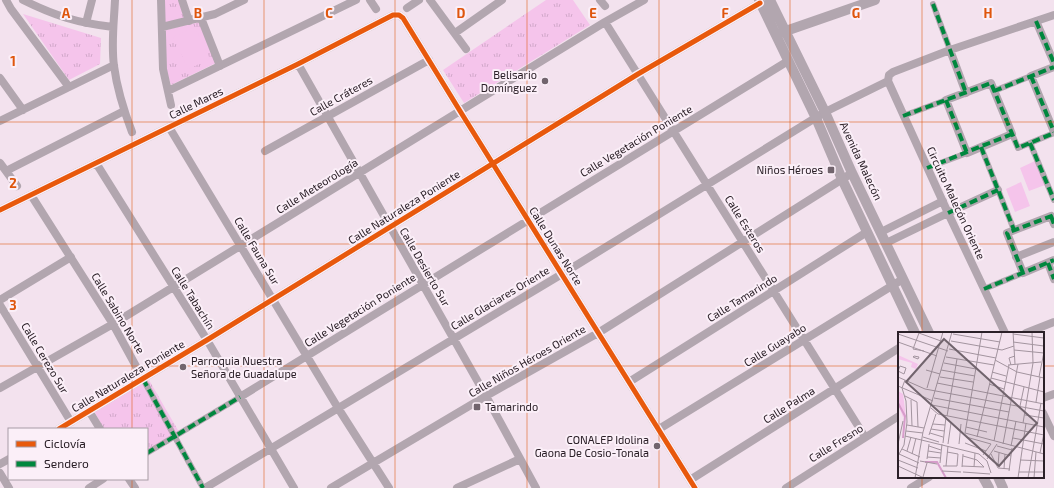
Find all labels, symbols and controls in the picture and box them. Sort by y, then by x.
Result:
text: A [62,5,71,21]
text: B [194,5,202,21]
text: C [325,5,333,21]
text: D [457,5,466,21]
text: E [589,5,597,21]
text: F [721,5,729,21]
text: G [852,5,860,21]
text: H [984,5,993,21]
text: 1 [10,53,16,69]
place label: Belisario Domínguez [481,68,537,94]
street label: Calle Cráteres [307,73,375,118]
marker: Belisario Domínguez [540,76,550,86]
street label: Calle Mares [167,84,225,121]
street label: Calle Vegetación Poniente [577,102,694,179]
street label: Avenida Malecón [838,120,885,202]
street label: Circuito Malecón Oriente [925,144,988,261]
street label: Calle Meteorología [273,155,360,216]
place label: Niños Héroes [757,163,823,176]
marker: Niños Héroes [826,165,836,175]
street label: Calle Naturaleza Poniente [345,167,462,246]
text: 2 [9,175,17,191]
street label: Calle Esteros [723,193,768,255]
street label: Calle Dunas Norte [527,204,586,287]
street label: Calle Fauna Sur [232,214,283,288]
street label: Calle Desierto Sur [398,225,454,309]
street label: Calle Glaciares Oriente [448,263,551,332]
street label: Calle Tabachín [169,264,218,332]
street label: Calle Sabino Norte [89,270,148,356]
street label: Calle Vegetación Poniente [302,270,418,349]
street label: Calle Tamarindo [704,271,779,324]
text: 3 [9,297,17,313]
street label: Calle Cerezo Sur [19,320,72,396]
street label: Calle Guayabo [741,320,808,369]
street label: Calle Niños Héroes Oriente [466,322,588,399]
inset map [898,332,1044,478]
street label: Calle Naturaleza Poniente [69,337,187,414]
place label: Parroquia Nuestra Señora de Guadalupe [191,354,297,380]
marker: Parroquia Nuestra Señora de Guadalupe [178,362,188,372]
street label: Calle Palma [760,384,817,426]
place label: Tamarindo [485,400,538,413]
marker: Tamarindo [472,402,482,412]
street label: Calle Fresno [806,421,865,464]
legend [8,428,148,480]
place label: CONALEP Idolina Gaona De Cosio-Tonala [535,433,649,459]
text: Ciclovía [44,436,86,450]
marker: CONALEP Idolina Gaona De Cosio-Tonala [652,441,662,451]
text: Sendero [44,456,89,470]

